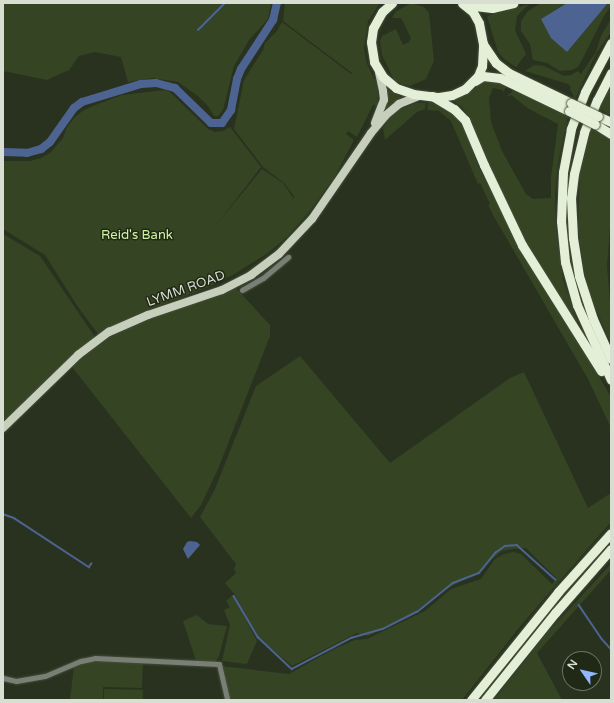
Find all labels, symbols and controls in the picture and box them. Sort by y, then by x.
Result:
park label: Reid's Bank [101,227,173,243]
street label: LYMM ROAD [145,268,227,310]
north arrow [562,651,602,691]
text: N [565,657,580,672]

